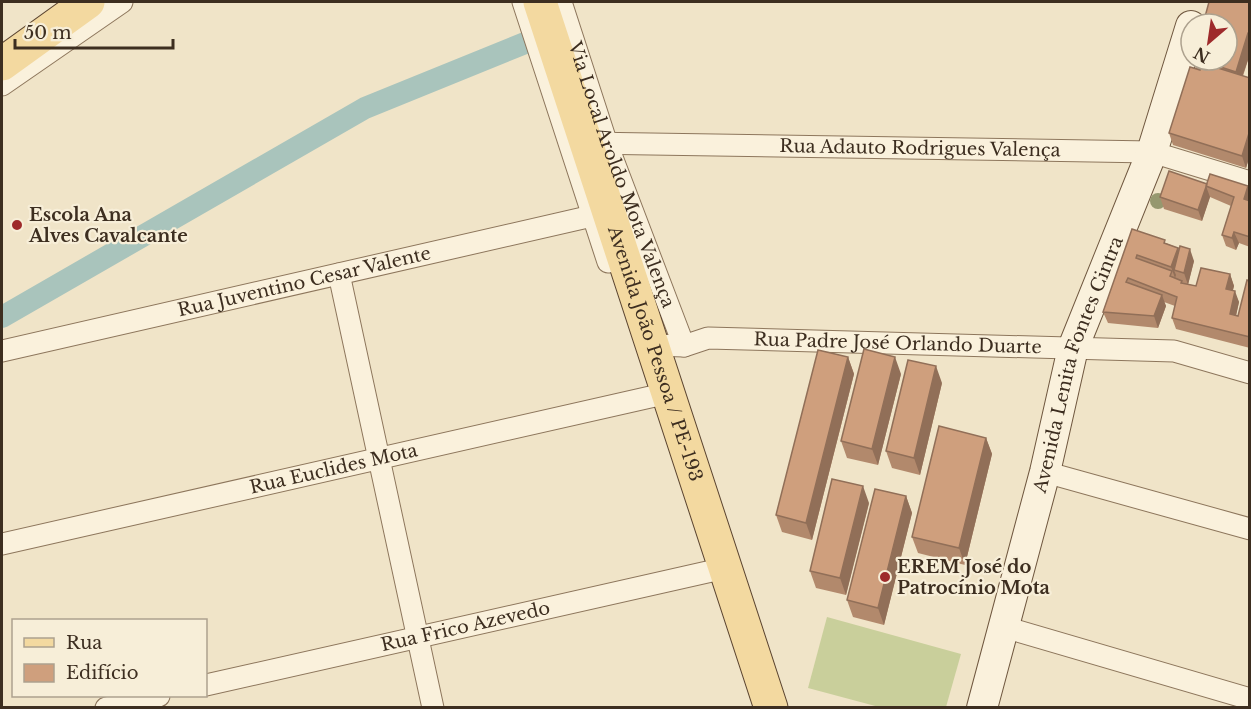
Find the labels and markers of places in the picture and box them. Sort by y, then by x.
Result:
place label: Escola Ana Alves Cavalcante [28,204,188,247]
marker: Escola Ana Alves Cavalcante [10,218,24,232]
place label: EREM José do Patrocínio Mota [897,556,1051,599]
marker: EREM José do Patrocínio Mota [878,570,892,584]

